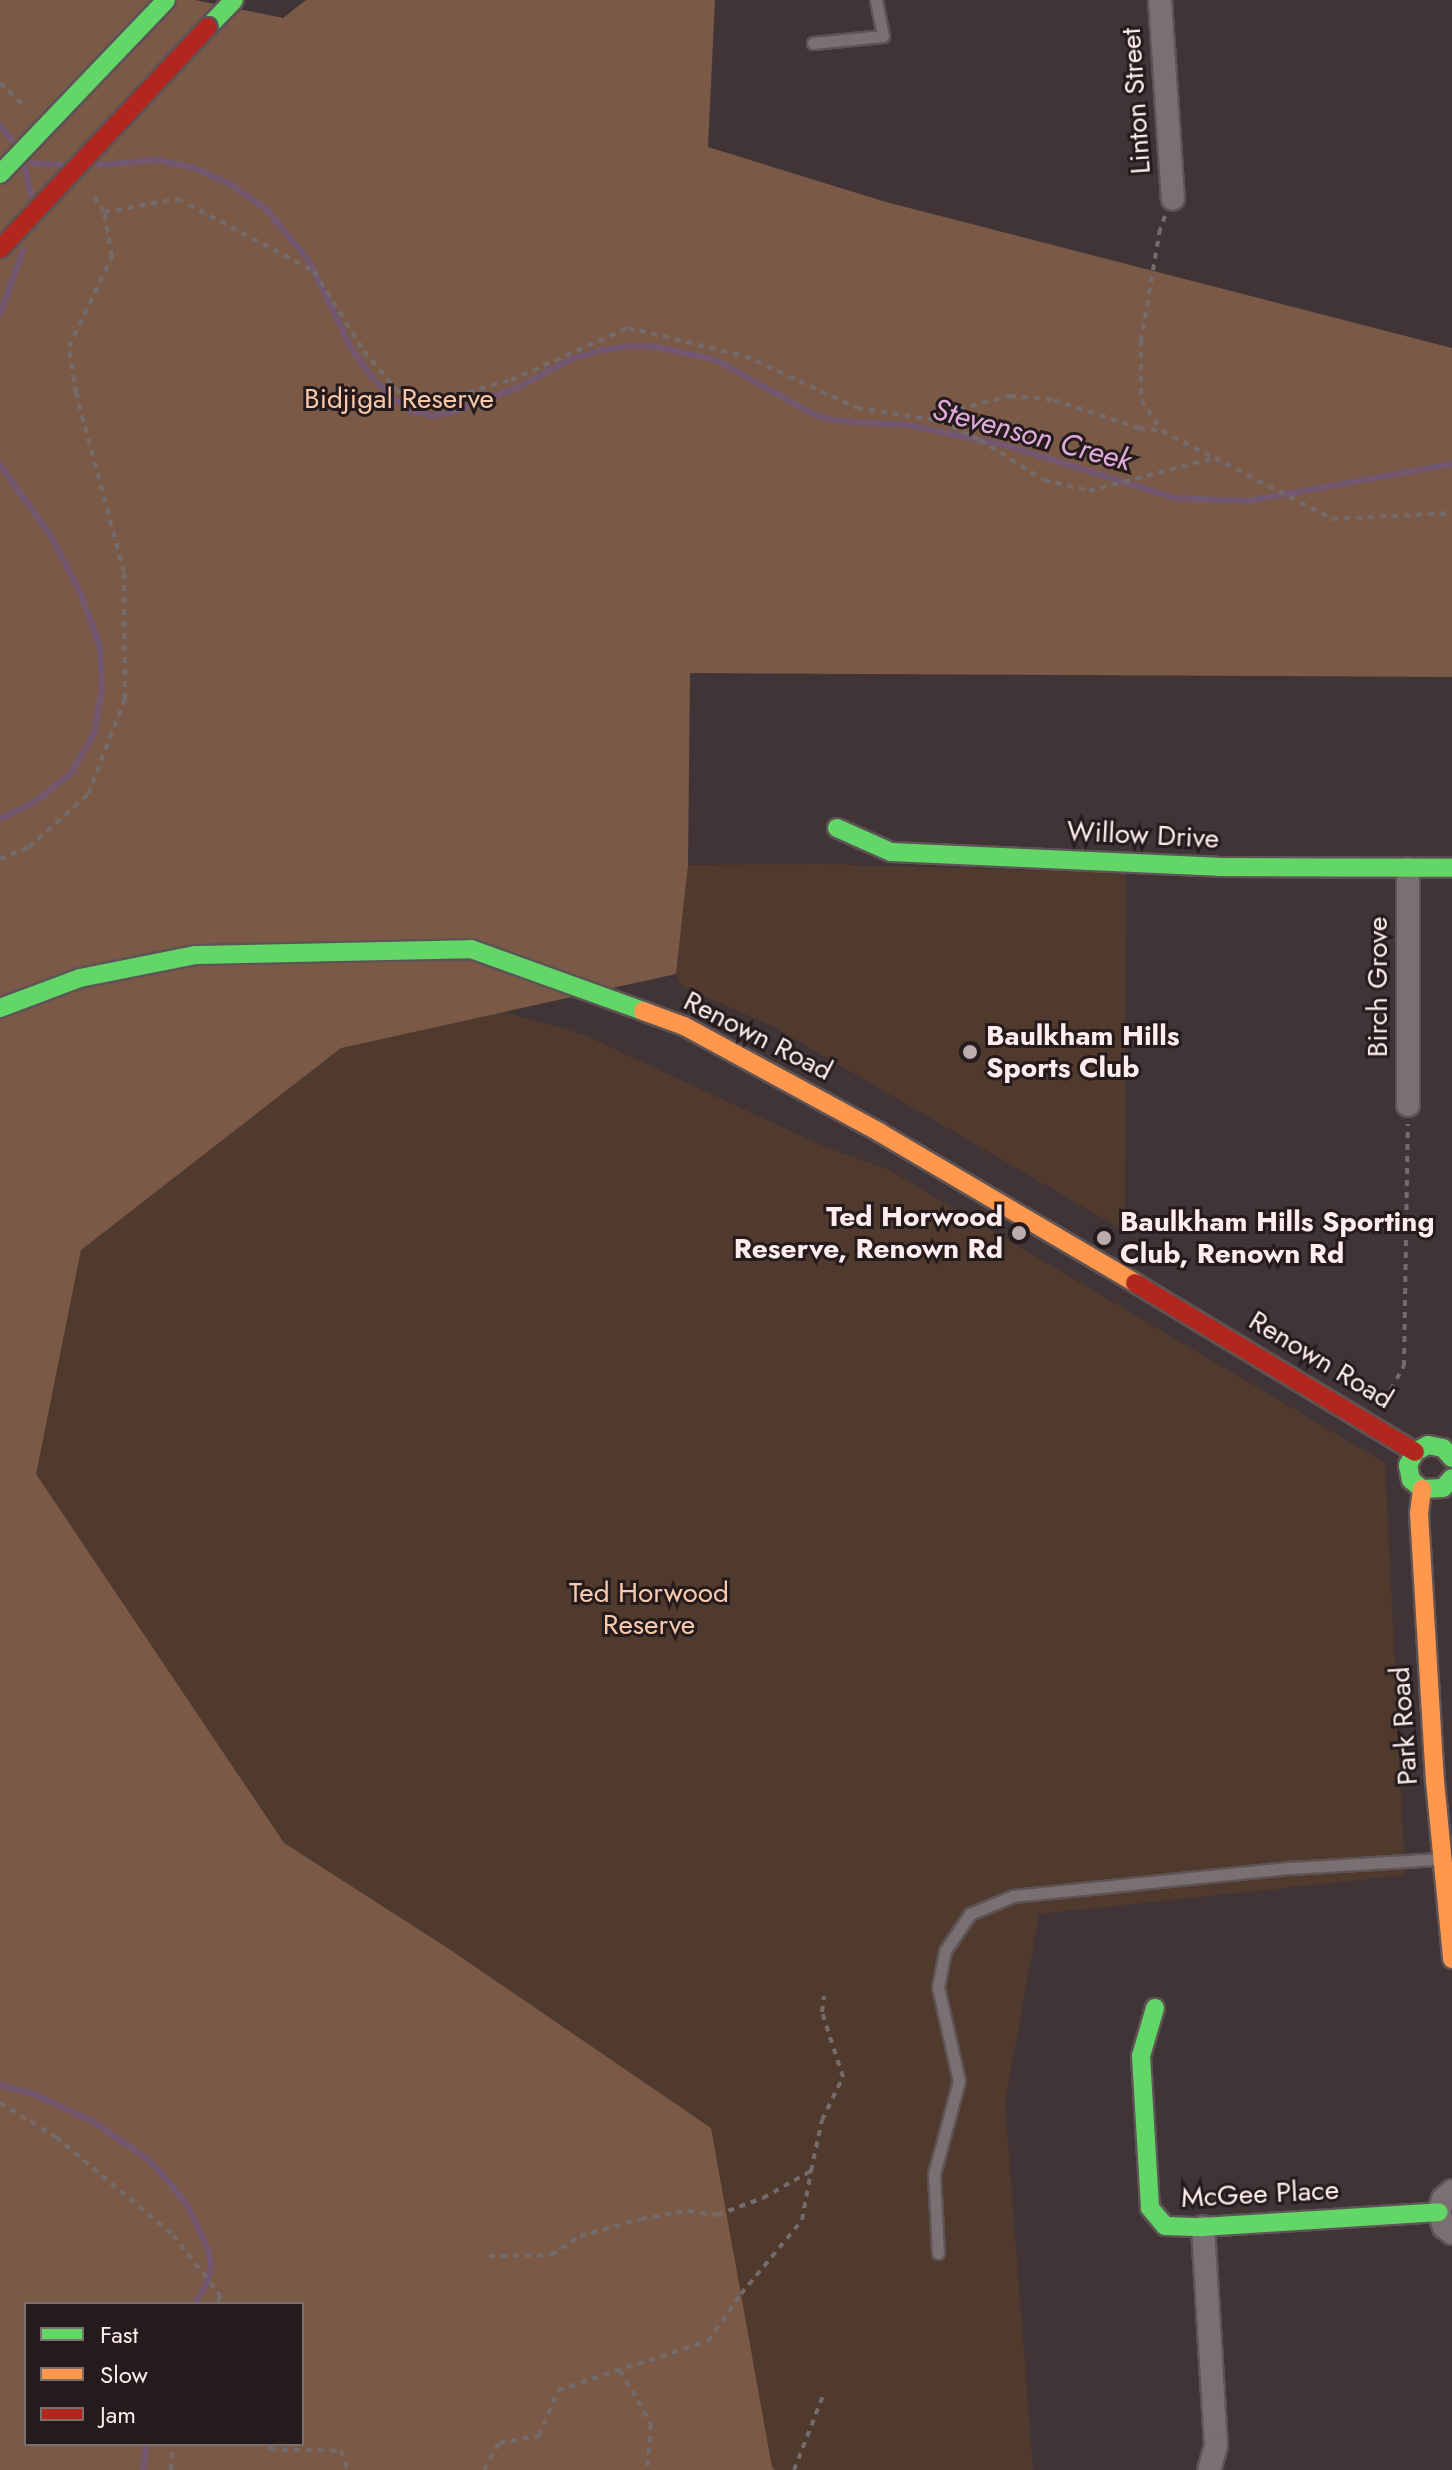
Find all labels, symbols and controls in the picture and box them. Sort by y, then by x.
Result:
street label: Linton Street [1114,27,1158,175]
park label: Bidjigal Reserve [304,382,494,416]
water label: Stevenson Creek [929,391,1135,479]
street label: Willow Drive [1066,814,1220,856]
street label: Birch Grove [1361,917,1395,1057]
street label: Renown Road [678,984,838,1088]
place label: Baulkham Hills Sports Club [986,1019,1180,1085]
marker: Baulkham Hills Sports Club [961,1043,979,1061]
place label: Ted Horwood Reserve, Renown Rd [734,1200,1003,1266]
place label: Baulkham Hills Sporting Club, Renown Rd [1120,1205,1435,1271]
marker: Ted Horwood Reserve, Renown Rd [1010,1224,1028,1242]
marker: Baulkham Hills Sporting Club, Renown Rd [1095,1229,1113,1247]
street label: Renown Road [1243,1304,1399,1416]
park label: Ted Horwood Reserve [569,1576,729,1642]
street label: Park Road [1383,1666,1425,1786]
street label: McGee Place [1180,2173,1340,2215]
legend [24,2302,304,2446]
text: Fast [100,2317,138,2352]
text: Slow [100,2357,148,2392]
text: Jam [100,2397,136,2432]

